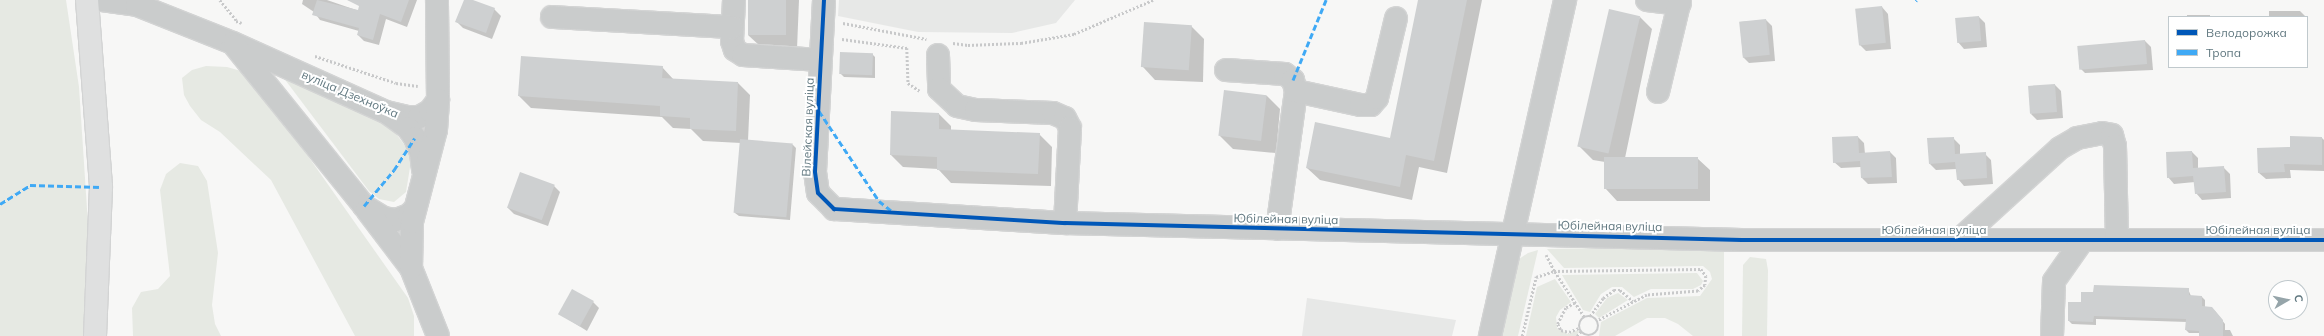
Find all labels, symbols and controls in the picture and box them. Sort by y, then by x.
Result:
legend [2168,16,2308,68]
text: Велодорожка [2206,25,2287,40]
text: Тропа [2206,45,2241,60]
street label: вуліца Дзехноўка [299,67,401,121]
street label: Вілейская вуліца [799,77,817,177]
street label: Юбілейная вуліца [1233,211,1339,227]
street label: Юбілейная вуліца [1557,218,1663,234]
street label: Юбілейная вуліца [1882,223,1986,237]
street label: Юбілейная вуліца [2206,223,2310,237]
north arrow [2268,280,2308,320]
text: С [2291,293,2306,303]

